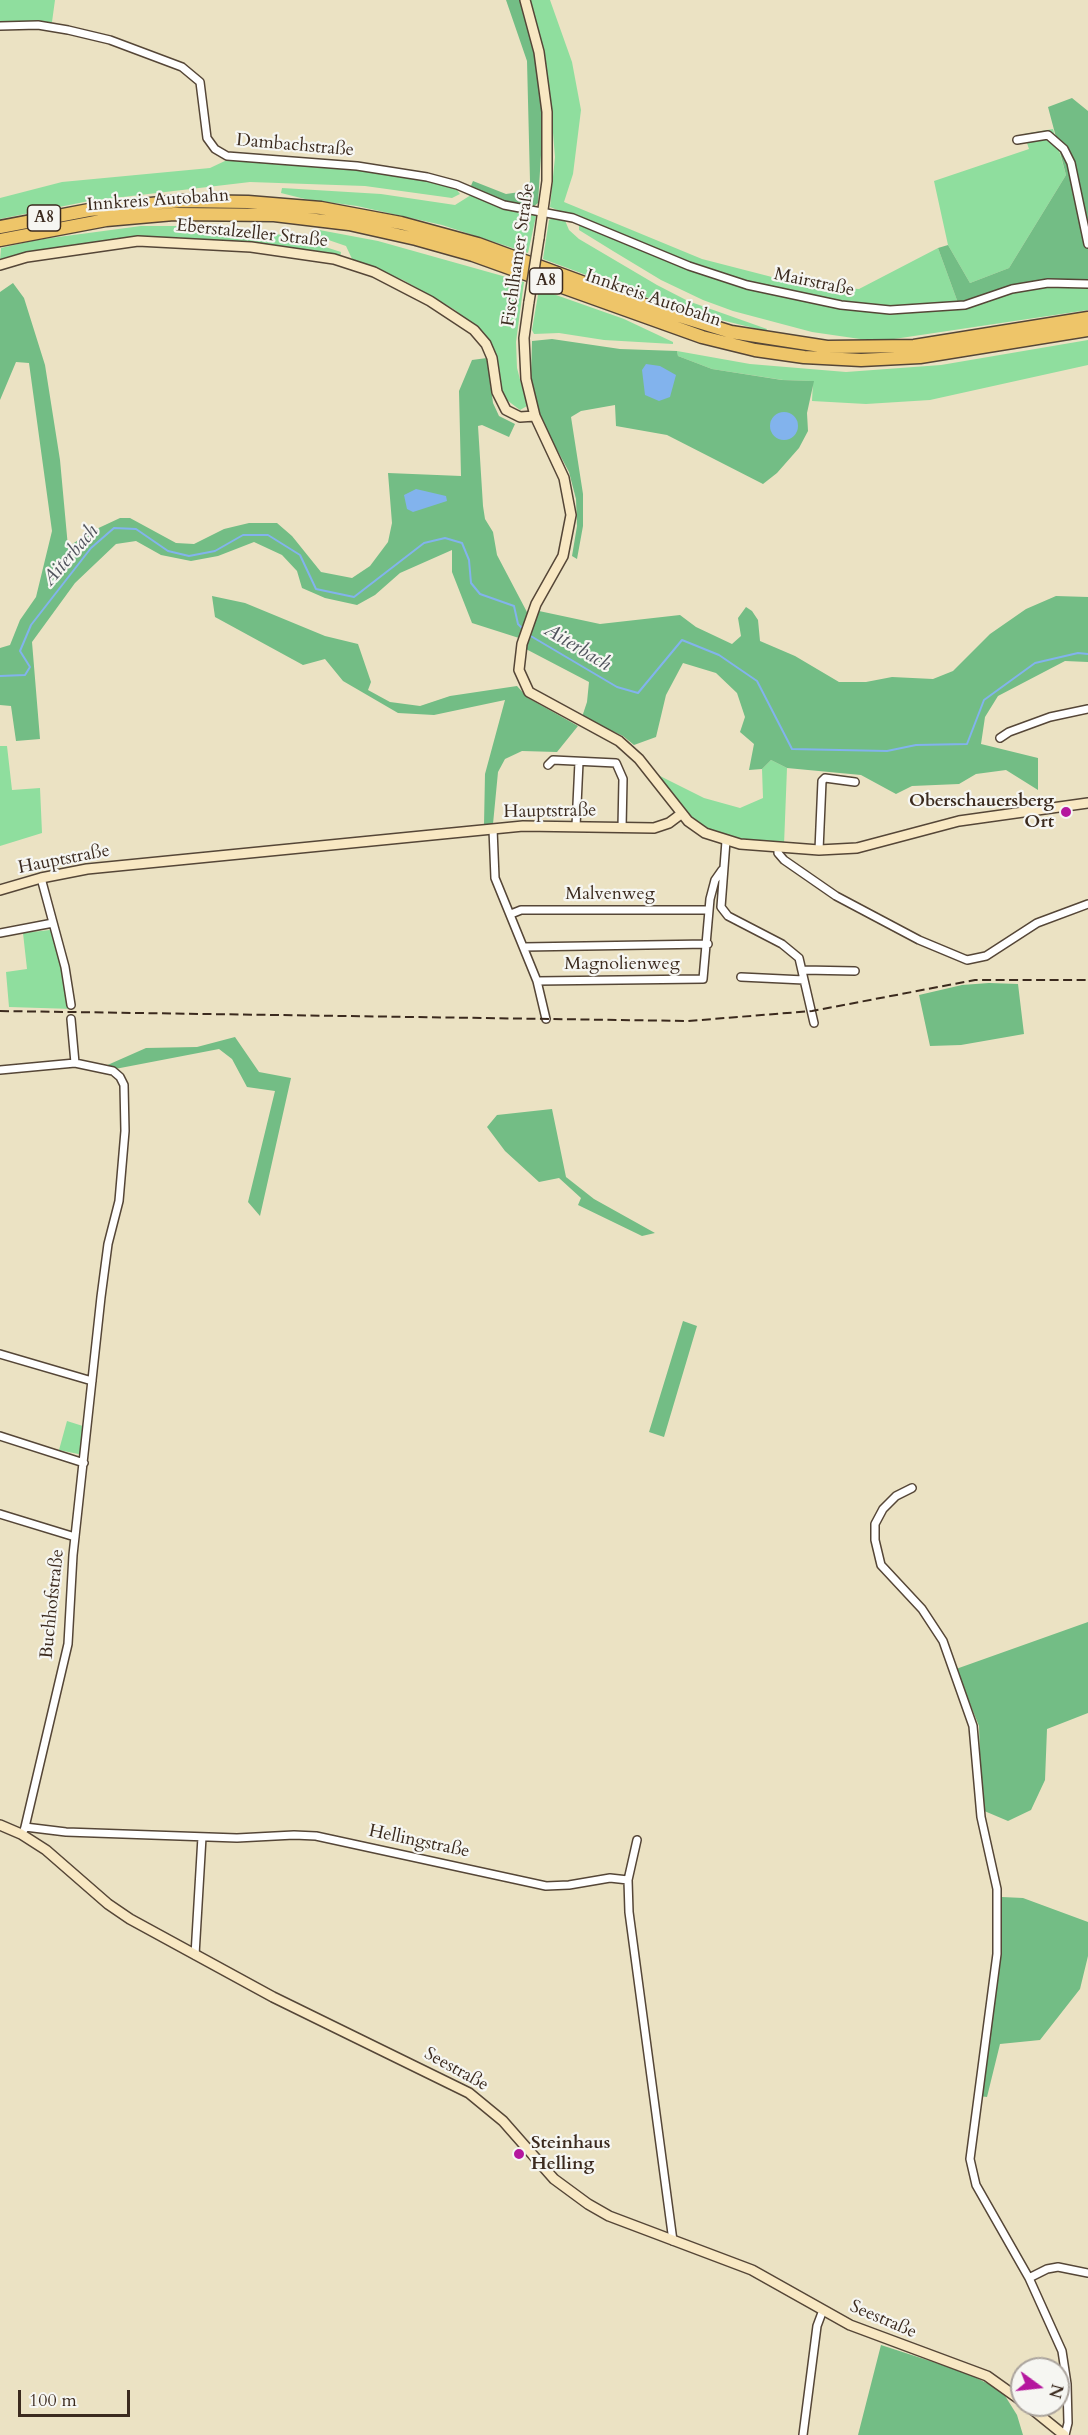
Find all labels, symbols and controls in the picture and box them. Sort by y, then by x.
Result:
street label: Dambachstraße [235,130,355,162]
street label: Fischlhamer Straße [498,182,540,328]
street label: Innkreis Autobahn [86,185,230,217]
road number: A8 [28,205,60,231]
street label: Eberstalzeller Straße [175,215,329,253]
street label: Mairstraße [772,264,856,302]
street label: Innkreis Autobahn [582,266,724,332]
road number: A8 [530,268,562,294]
water label: Aiterbach [38,520,104,592]
water label: Aiterbach [539,619,615,677]
place label: Oberschauersberg Ort [909,791,1054,834]
street label: Hauptstraße [503,800,597,824]
marker: Oberschauersberg Ort [1059,805,1073,819]
street label: Hauptstraße [16,841,112,879]
street label: Malvenweg [565,884,655,906]
street label: Magnolienweg [564,954,680,976]
street label: Buchhofstraße [36,1548,70,1660]
street label: Hellingstraße [367,1821,471,1863]
street label: Seestraße [420,2044,492,2096]
place label: Steinhaus Helling [531,2133,610,2176]
marker: Steinhaus Helling [512,2147,526,2161]
street label: Seestraße [846,2296,920,2344]
north arrow [1010,2357,1070,2417]
scale bar [21,2378,134,2416]
text: N [1043,2382,1068,2401]
text: 100 m [29,2388,77,2413]

